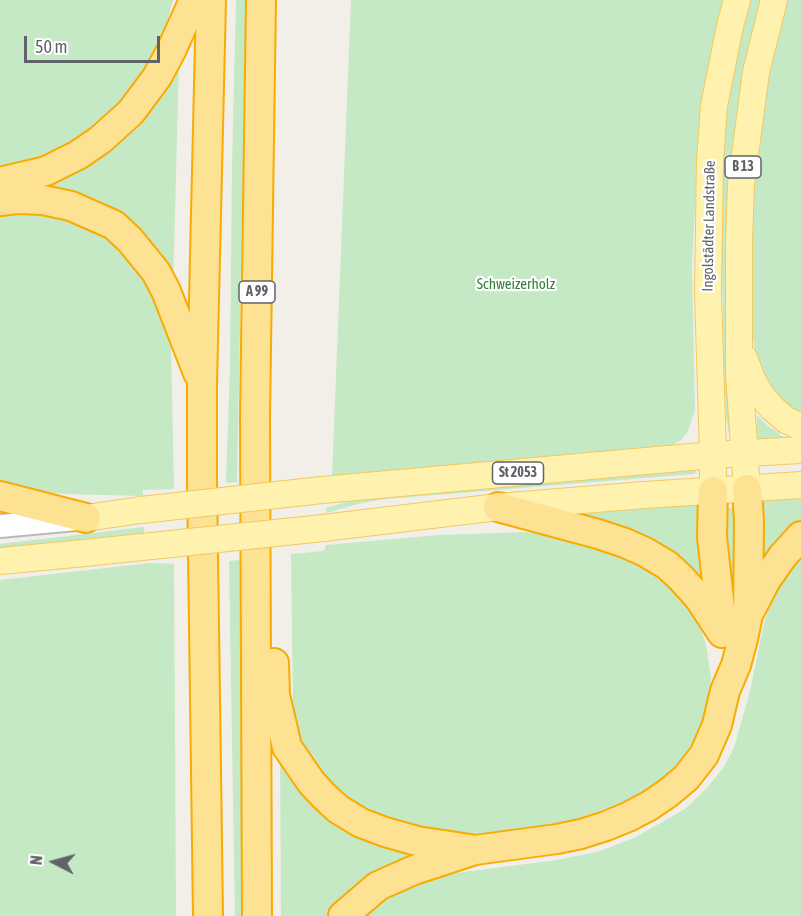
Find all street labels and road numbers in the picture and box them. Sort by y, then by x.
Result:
road number: B 13 [725,156,761,178]
street label: Ingolstädter Landstraße [699,160,719,292]
road number: A 99 [239,281,275,303]
road number: St 2053 [492,462,544,484]

